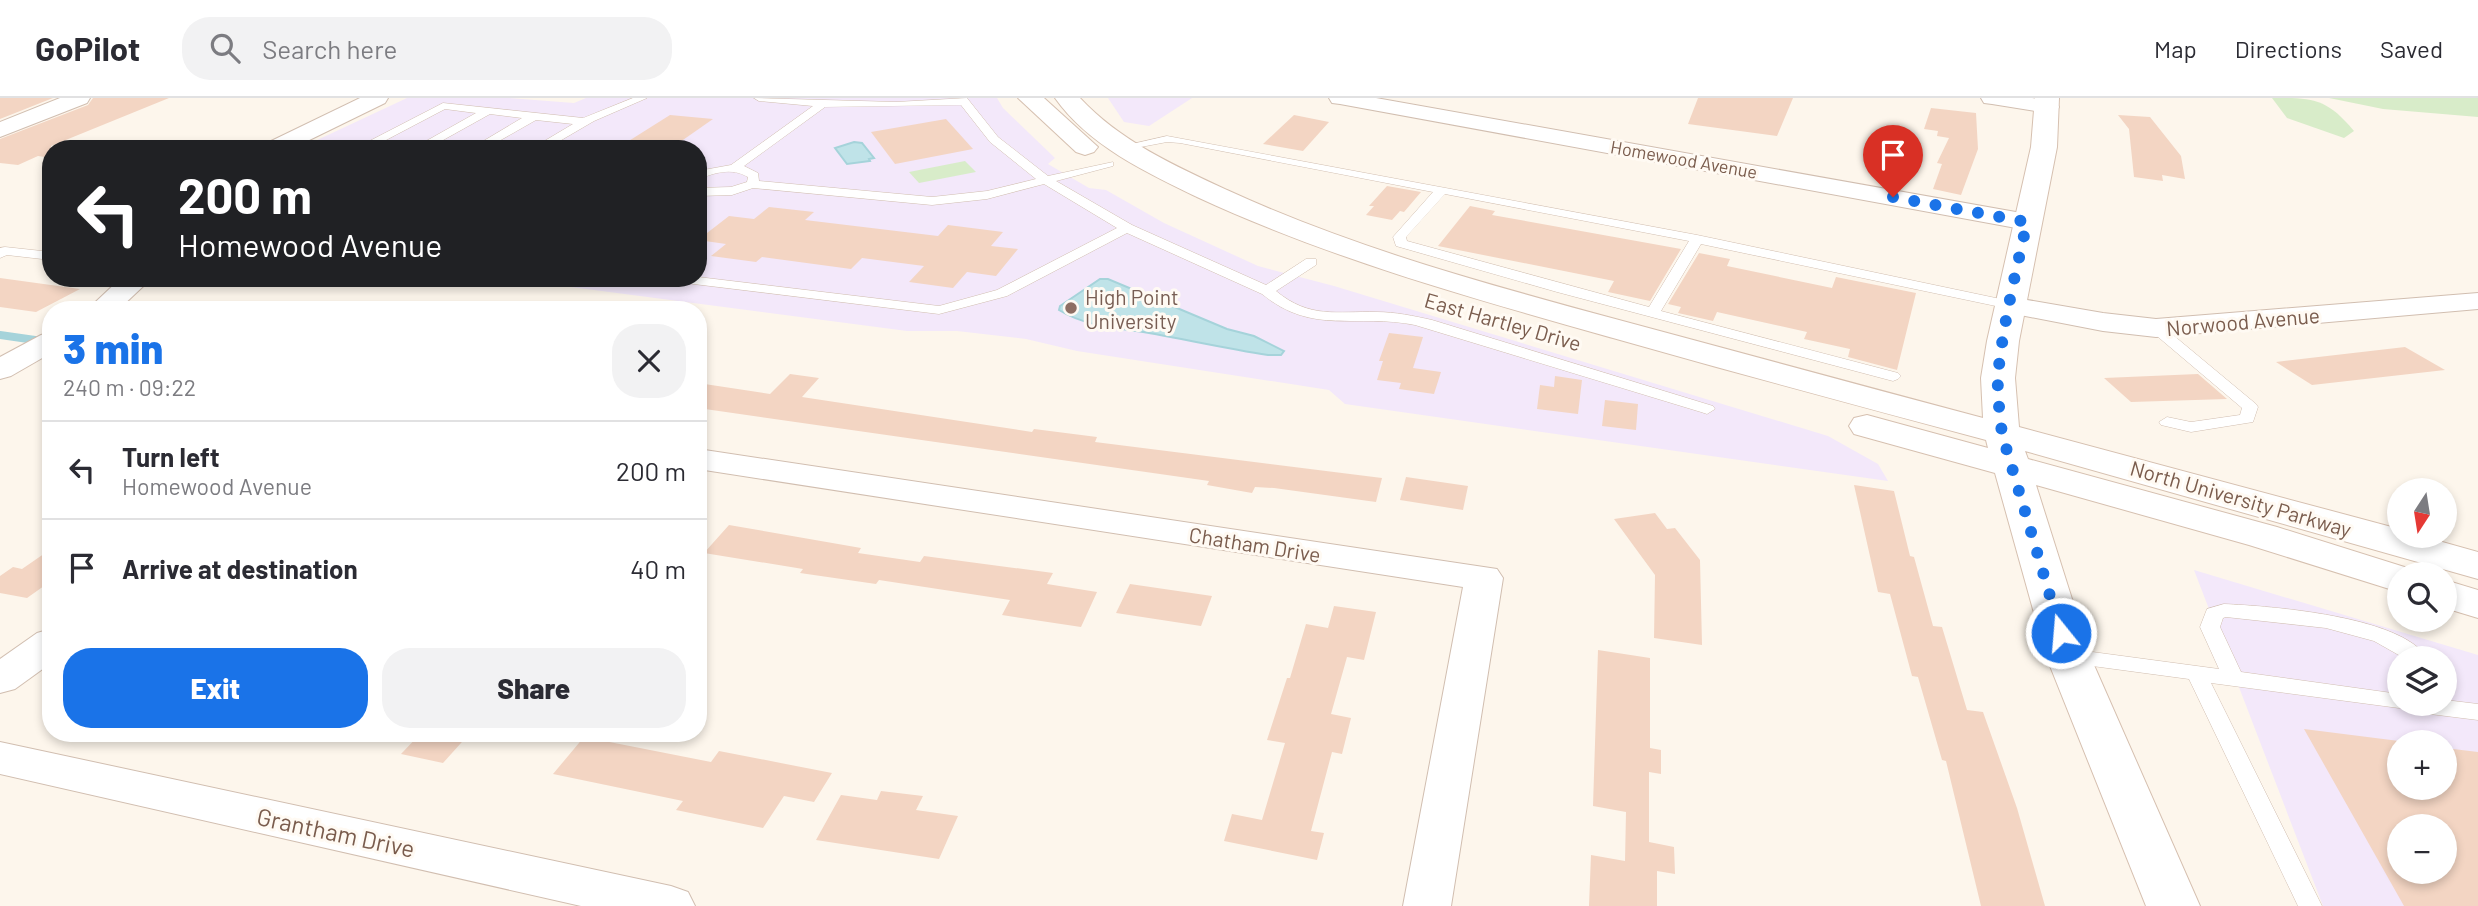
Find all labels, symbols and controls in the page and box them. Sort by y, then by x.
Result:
search box [182,17,672,80]
text: GoPilot [35,28,140,68]
icon: search [206,29,244,67]
text: Search here [262,33,397,64]
text: Map [2154,34,2197,63]
text: Directions [2235,34,2342,63]
text: Saved [2380,34,2443,63]
pin [1863,125,1923,197]
street label: Homewood Avenue [1609,135,1759,183]
icon: arrive [1874,136,1912,174]
text: 200 m [178,165,312,224]
icon: left [63,168,154,259]
text: Homewood Avenue [178,225,442,263]
place label: High Point University [1085,284,1179,333]
street label: East Hartley Drive [1422,287,1584,355]
marker: High Point University [1063,300,1079,316]
street label: Norwood Avenue [2165,302,2321,340]
text: 3 min [63,322,163,372]
button: close [612,324,686,398]
text: 240 m · 09:22 [63,373,196,401]
text: Turn left [122,441,220,472]
icon: left [63,451,101,489]
street label: North University Parkway [2128,454,2355,542]
text: 200 m [616,455,686,486]
text: Homewood Avenue [122,472,312,500]
north arrow [2387,478,2457,548]
map controls [2387,478,2457,884]
street label: Chatham Drive [1187,521,1323,567]
icon: arrive [63,549,101,587]
text: Arrive at destination [122,553,358,584]
text: 40 m [630,553,686,584]
button: search [2387,562,2457,632]
position arrow [2024,596,2098,670]
button: layers [2387,646,2457,716]
button: Exit [63,648,368,728]
button: Share [382,648,686,728]
button: + [2387,730,2457,800]
street label: Grantham Drive [254,801,418,863]
button: − [2387,814,2457,884]

